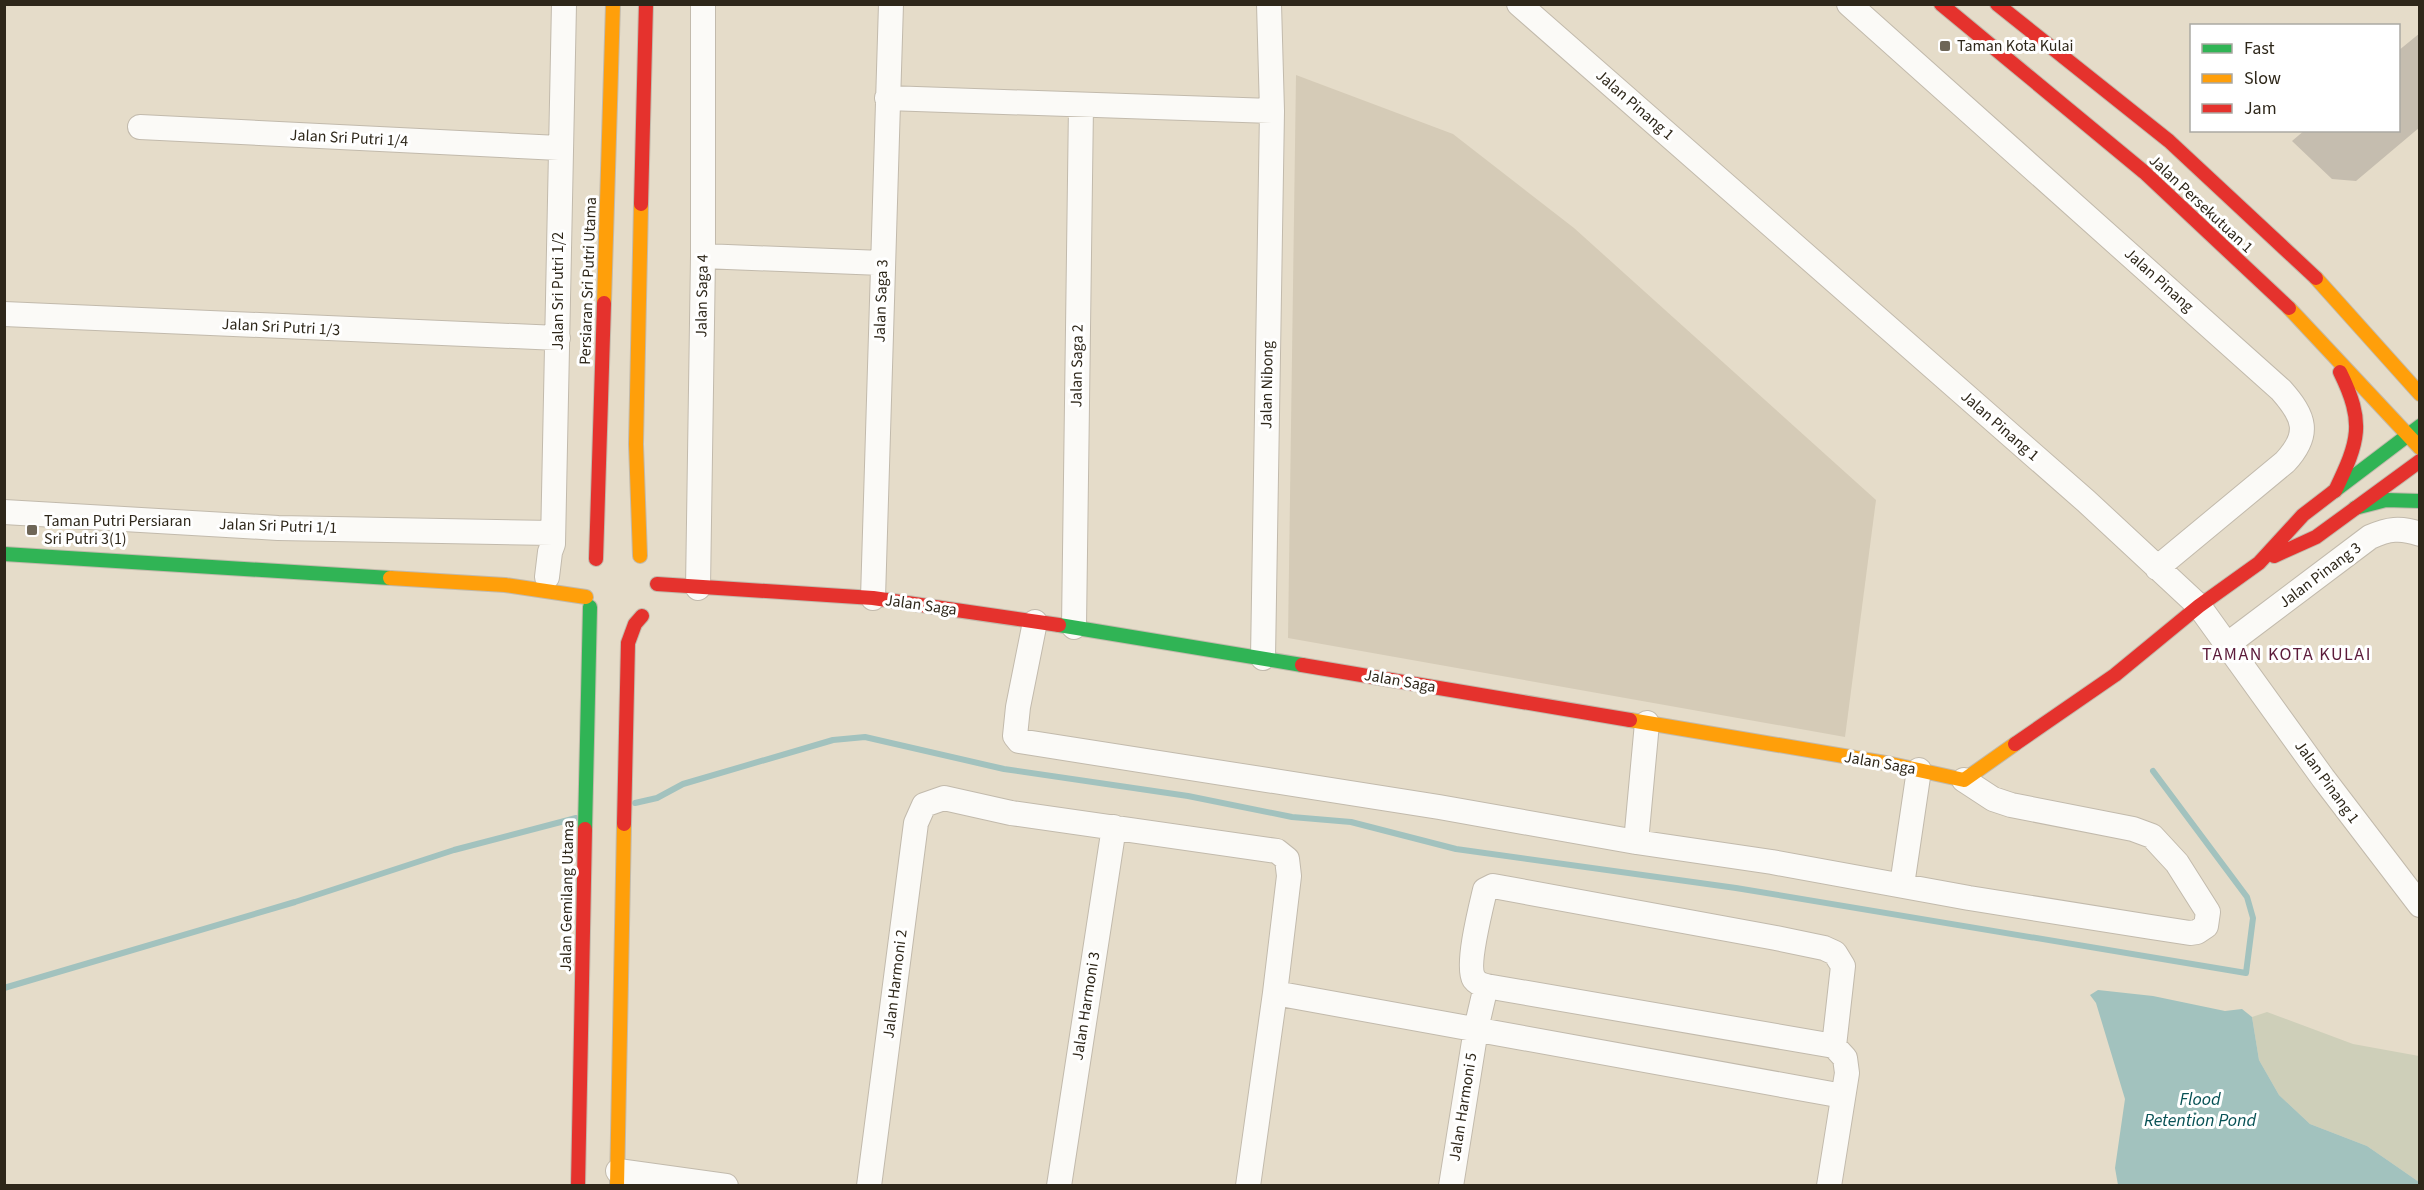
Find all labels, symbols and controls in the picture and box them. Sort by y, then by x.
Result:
legend [2190,24,2400,132]
place label: Taman Kota Kulai [1957,35,2073,57]
text: Fast [2244,36,2275,61]
marker: Taman Kota Kulai [1938,39,1952,53]
street label: Jalan Pinang 1 [1591,65,1679,145]
text: Slow [2244,66,2281,91]
text: Jam [2244,96,2277,121]
street label: Jalan Sri Putri 1/4 [289,124,409,152]
street label: Jalan Persekutuan 1 [2144,150,2258,258]
street label: Persiaran Sri Putri Utama [574,197,602,365]
street label: Jalan Sri Putri 1/2 [547,232,569,350]
street label: Jalan Pinang [2120,243,2198,317]
street label: Jalan Saga 4 [690,254,714,338]
street label: Jalan Saga 3 [869,259,893,343]
street label: Jalan Sri Putri 1/3 [221,313,341,341]
street label: Jalan Saga 2 [1065,324,1089,408]
street label: Jalan Nibong [1255,341,1279,429]
street label: Jalan Pinang 1 [1956,386,2044,466]
place label: Taman Putri Persiaran Sri Putri 3(1) [44,510,191,550]
street label: Jalan Sri Putri 1/1 [218,513,338,539]
marker: Taman Putri Persiaran Sri Putri 3(1) [25,523,39,537]
street label: Jalan Pinang 3 [2274,537,2366,613]
street label: Jalan Saga [884,589,958,621]
district label: TAMAN KOTA KULAI [2202,642,2372,667]
street label: Jalan Saga [1362,664,1438,698]
street label: Jalan Pinang 1 [2289,736,2365,828]
street label: Jalan Saga [1842,746,1918,780]
street label: Jalan Gemilang Utama [555,820,579,972]
street label: Jalan Harmoni 2 [877,928,913,1040]
street label: Jalan Harmoni 3 [1067,950,1105,1062]
street label: Jalan Harmoni 5 [1444,1051,1482,1163]
water label: Flood Retention Pond [2144,1087,2256,1133]

